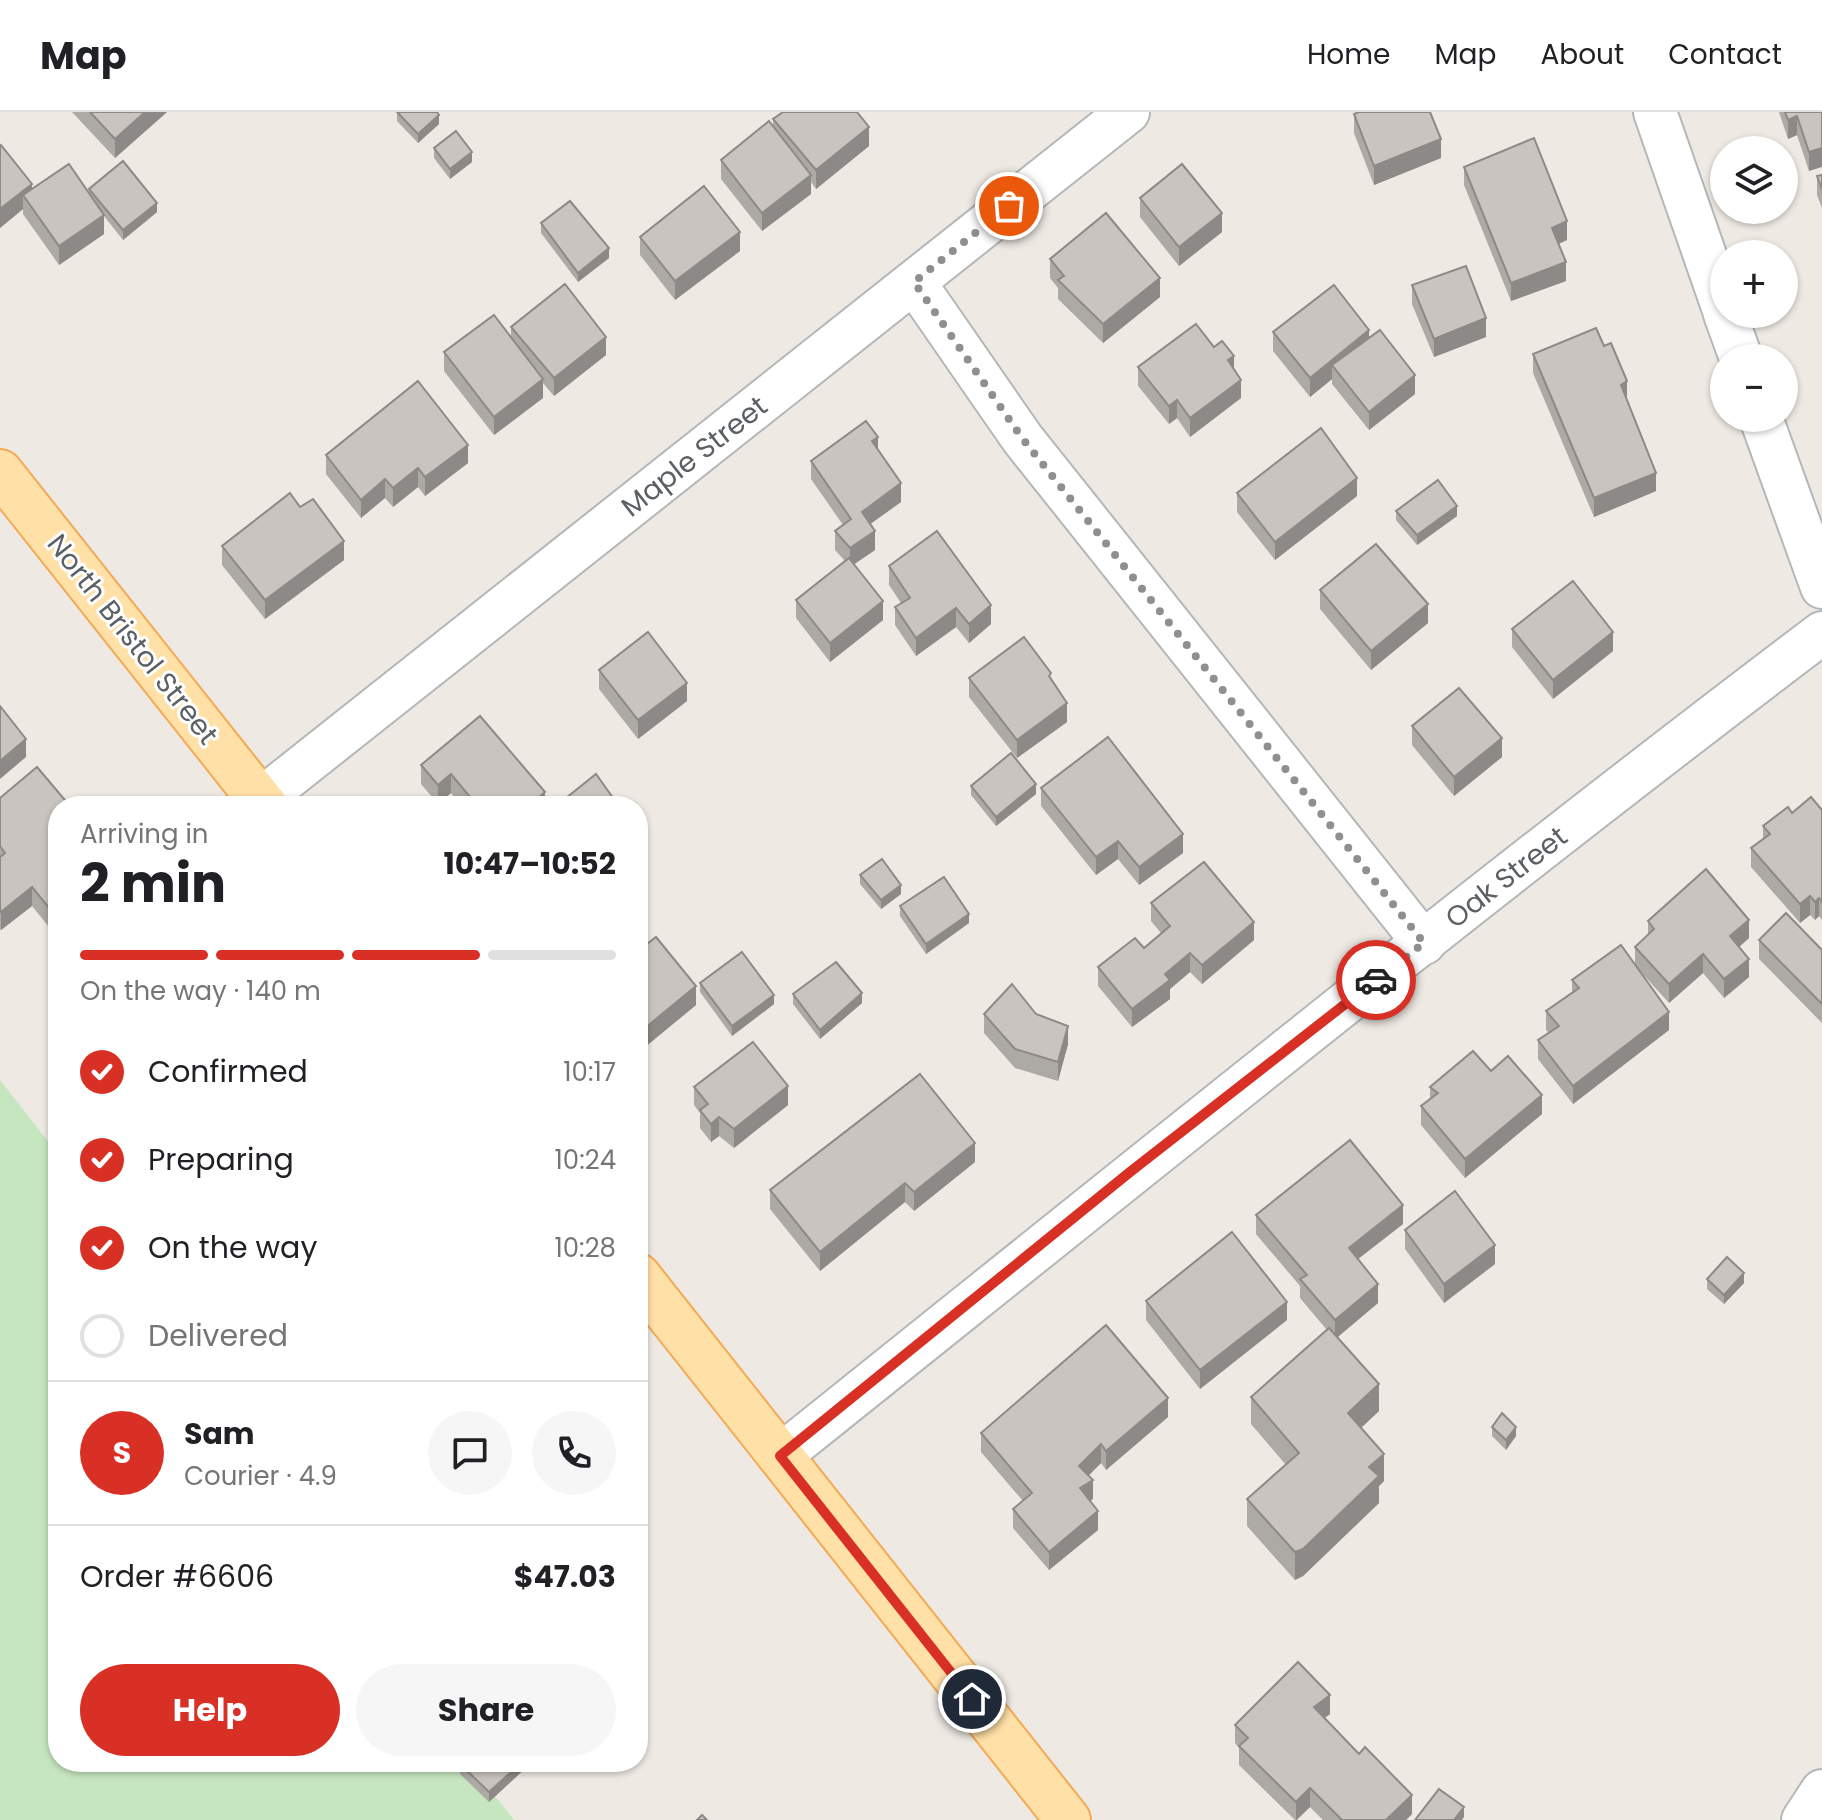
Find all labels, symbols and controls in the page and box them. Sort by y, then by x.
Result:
text: Map [40,29,127,82]
text: Home [1307,35,1390,74]
text: Map [1434,35,1496,74]
text: About [1540,35,1624,74]
text: Contact [1668,35,1782,74]
map controls [1710,136,1798,432]
button: layers [1710,136,1798,224]
pin [975,172,1043,240]
icon: bag [987,184,1031,228]
button: + [1710,240,1798,328]
button: − [1710,344,1798,432]
street label: Maple Street [613,387,776,526]
street label: North Bristol Street [38,526,227,753]
text: Arriving in [80,816,209,852]
street label: Oak Street [1437,817,1575,937]
text: 10:47–10:52 [443,842,616,885]
text: 2 min [80,847,226,920]
courier [1336,940,1416,1020]
icon: car [1354,958,1398,1002]
text: On the way · 140 m [80,973,321,1009]
icon: check [80,1050,124,1094]
text: Confirmed [148,1050,308,1093]
text: 10:17 [563,1054,616,1090]
icon: check [80,1138,124,1182]
text: Preparing [148,1138,294,1181]
text: 10:24 [555,1142,616,1178]
icon: check [80,1226,124,1270]
text: On the way [148,1226,317,1269]
text: 10:28 [554,1230,616,1266]
text: Delivered [148,1314,288,1357]
button: chat [428,1411,512,1495]
button: phone [532,1411,616,1495]
text: Sam [184,1412,255,1455]
text: S [113,1431,131,1474]
text: Courier · 4.9 [184,1458,337,1494]
text: Order #6606 [80,1555,274,1598]
text: $47.03 [514,1555,616,1598]
button: Help [80,1664,340,1756]
button: Share [356,1664,616,1756]
pin [938,1665,1006,1733]
icon: home [950,1677,994,1721]

